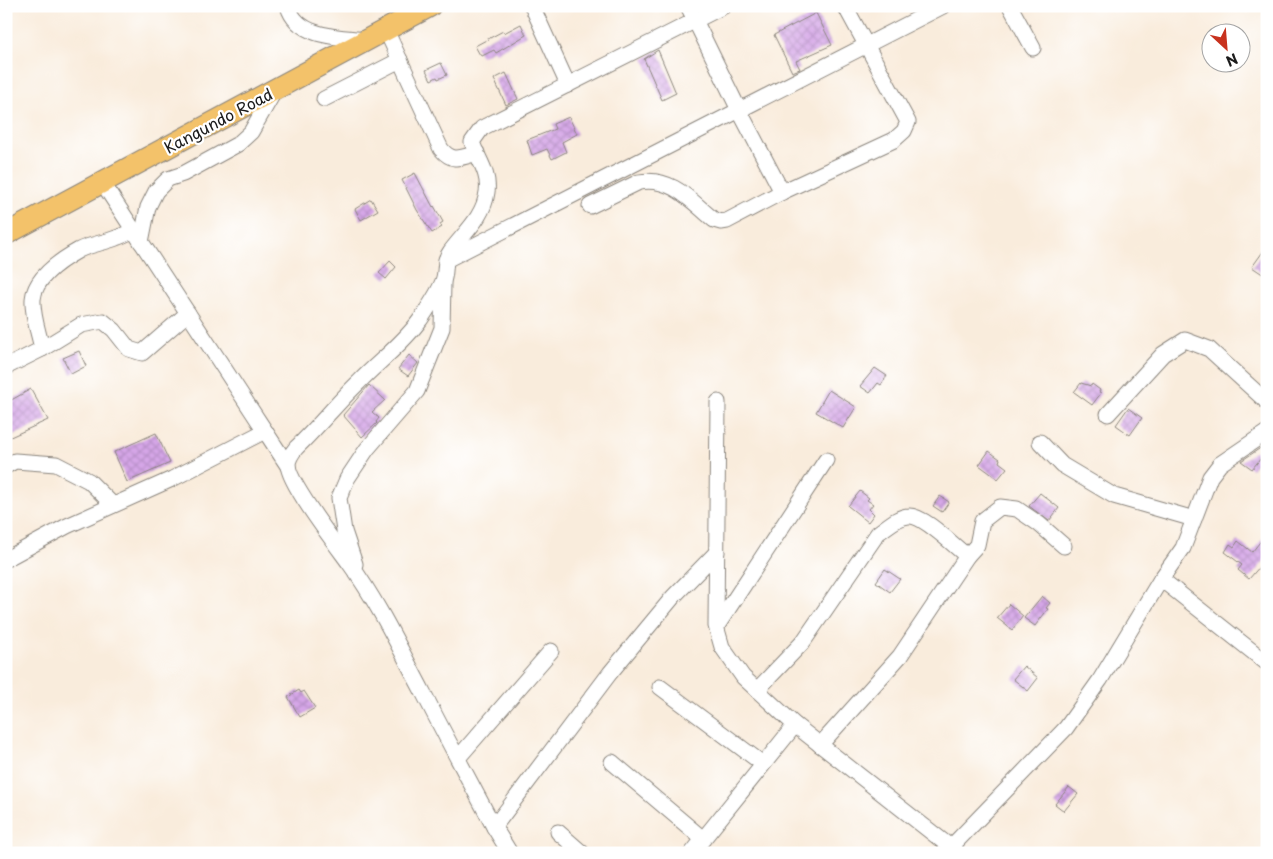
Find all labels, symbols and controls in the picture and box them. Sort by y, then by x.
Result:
north arrow [1200,22,1250,72]
text: N [1222,48,1242,72]
street label: Kangundo Road [159,81,277,159]

